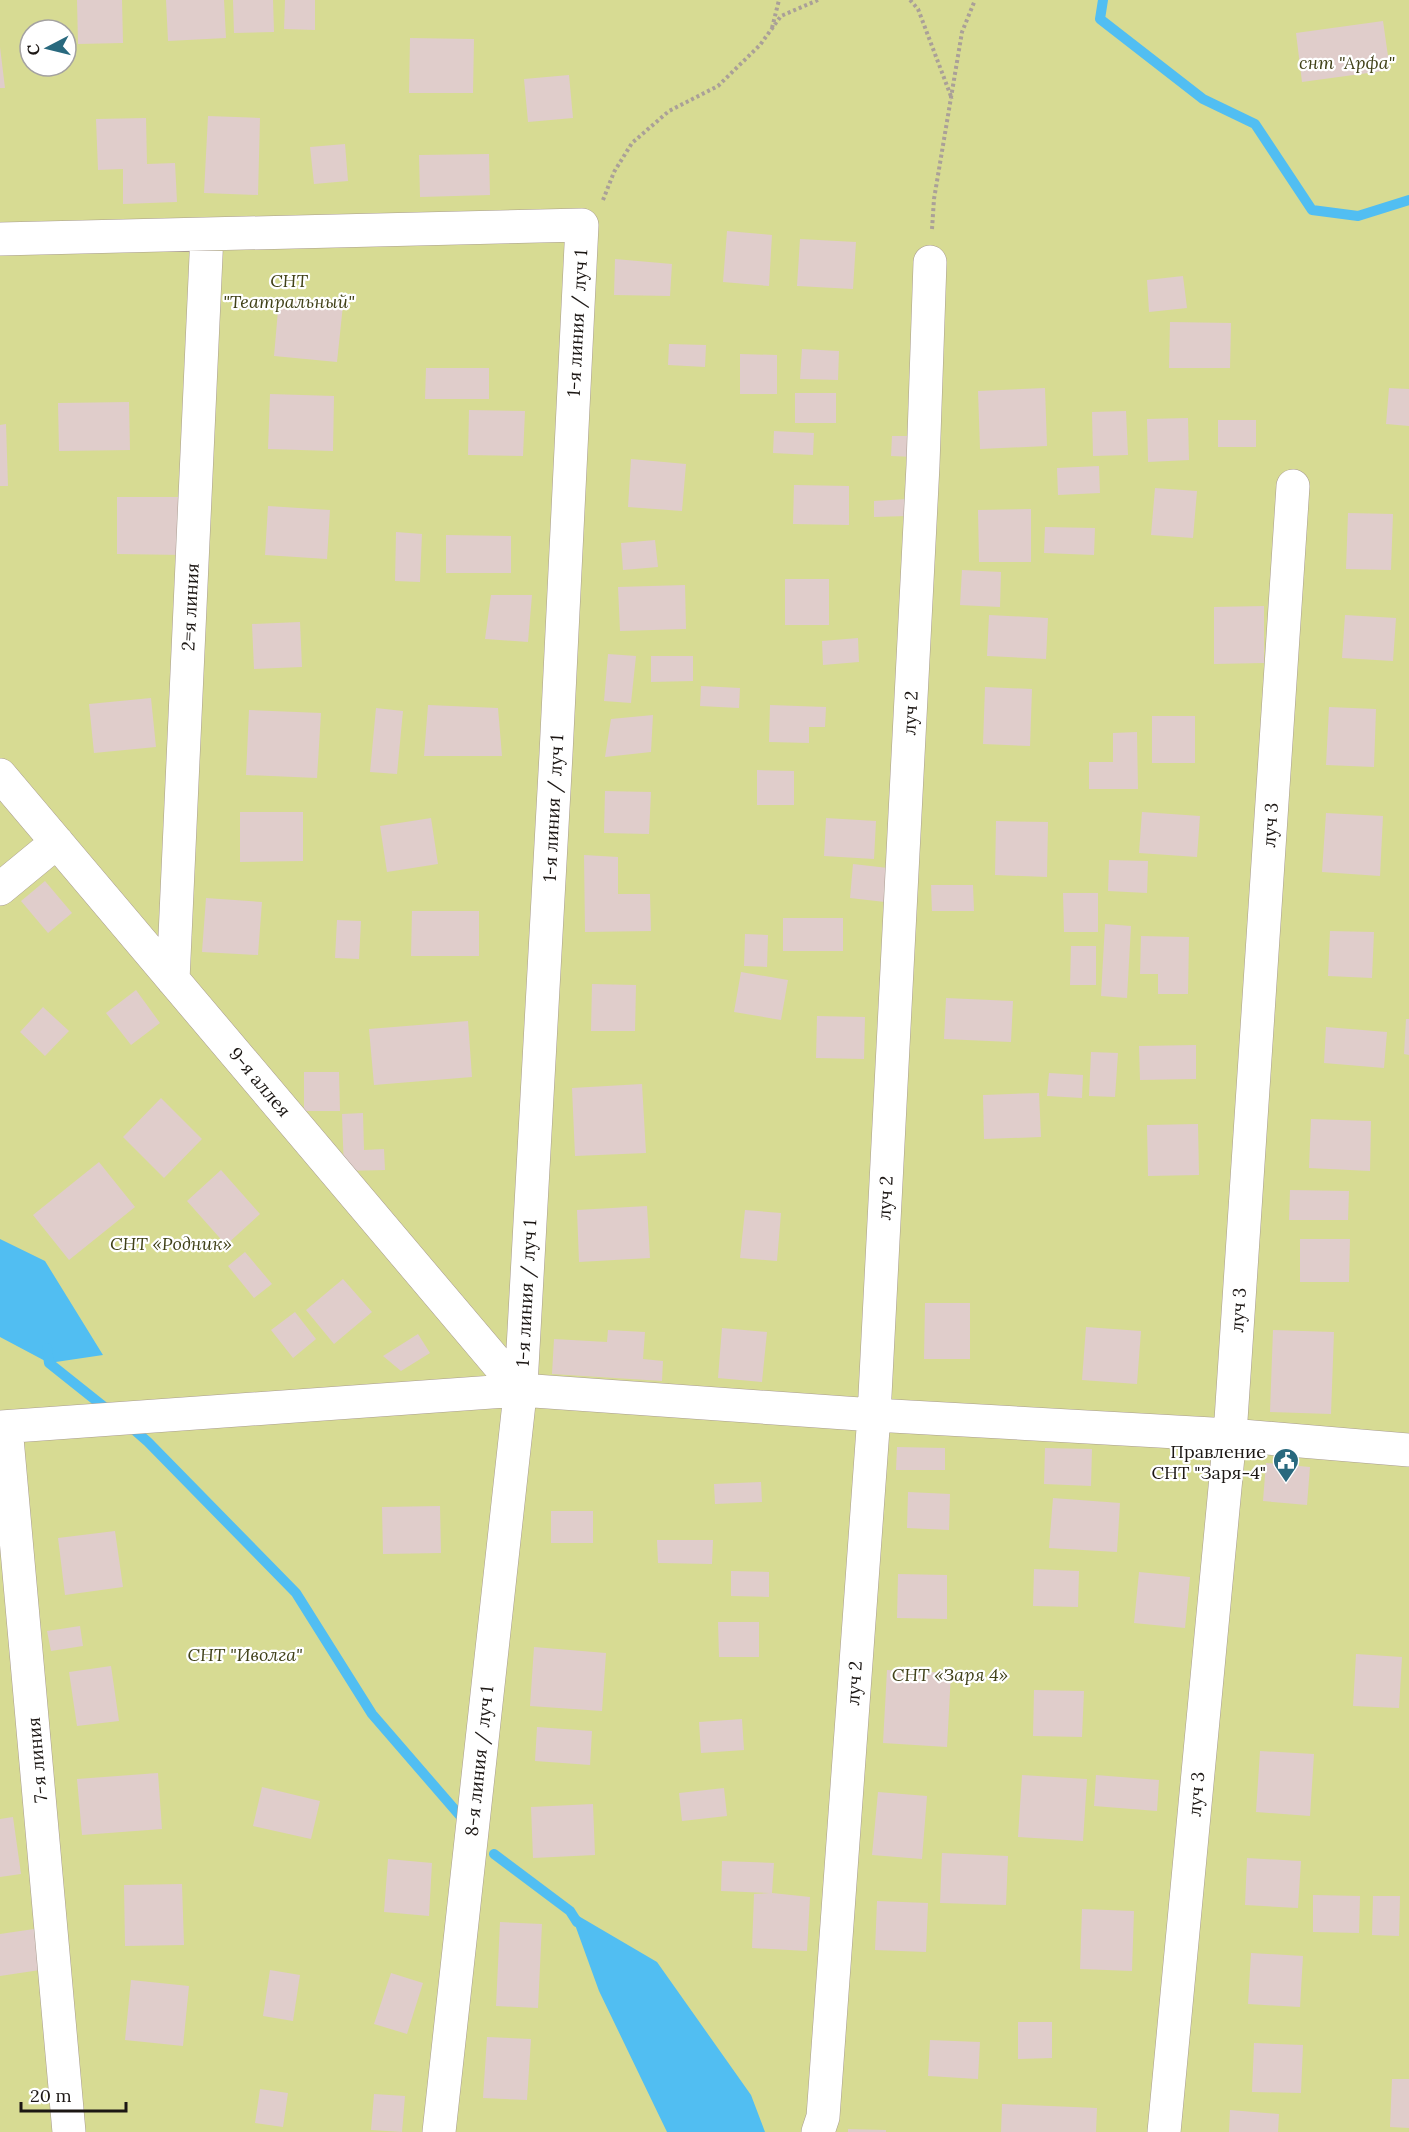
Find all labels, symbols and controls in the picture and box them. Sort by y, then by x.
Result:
north arrow [18,18,78,78]
text: С [23,43,44,57]
park label: снт "Арфа" [1299,51,1395,74]
street label: 1-я линия / луч 1 [562,249,592,397]
park label: СНТ "Театральный" [223,269,355,313]
street label: 2=я линия [176,562,204,652]
street label: луч 2 [897,690,923,736]
street label: 1-я линия / луч 1 [538,734,568,882]
street label: луч 3 [1257,802,1283,848]
street label: 9-я аллея [224,1042,296,1122]
street label: луч 2 [872,1175,898,1221]
street label: 1-я линия / луч 1 [511,1219,541,1367]
park label: СНТ «Родник» [110,1232,232,1255]
street label: луч 3 [1225,1287,1251,1333]
place label: Правление СНТ "Заря-4" [1151,1440,1266,1484]
public building icon: Правление СНТ "Заря-4" [1271,1446,1301,1484]
park label: СНТ "Иволга" [188,1643,302,1666]
street label: луч 2 [841,1660,867,1706]
park label: СНТ «Заря 4» [892,1663,1008,1686]
street label: 8-я линия / луч 1 [460,1685,498,1837]
street label: 7-я линия [22,1716,52,1804]
street label: луч 3 [1183,1771,1209,1817]
scale bar [21,2075,126,2113]
text: 20 m [30,2084,72,2107]

